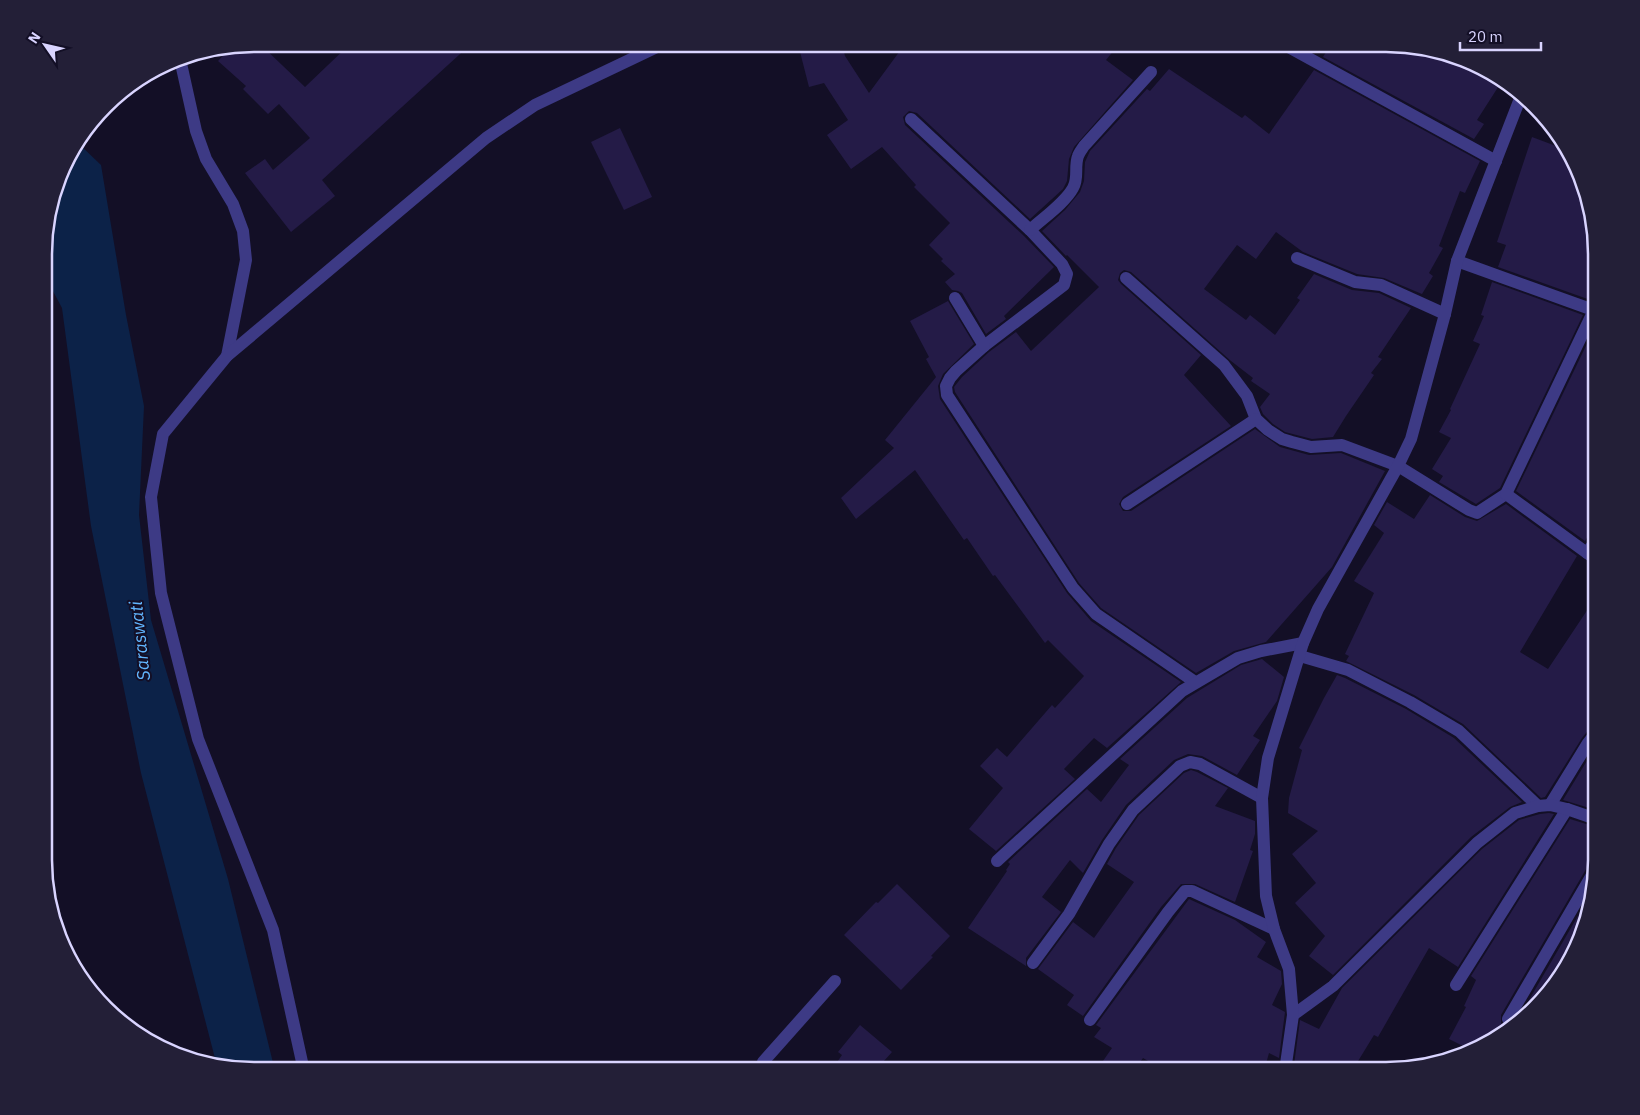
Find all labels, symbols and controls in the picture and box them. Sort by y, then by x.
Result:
north arrow [20,20,70,70]
scale bar [1460,20,1541,52]
text: 20 m [1468,27,1503,46]
text: N [24,28,45,47]
water label: Saraswati [124,600,155,682]

